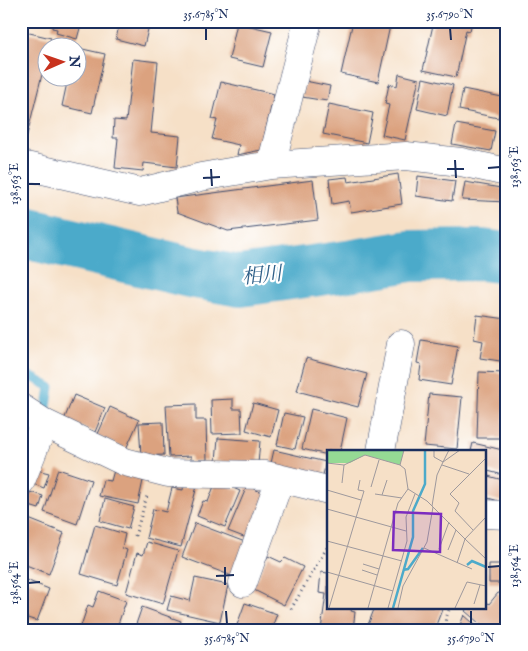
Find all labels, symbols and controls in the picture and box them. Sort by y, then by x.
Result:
text: 35.6785°N [183,7,229,22]
text: 35.6790°N [426,7,474,22]
north arrow [38,38,88,88]
text: N [65,54,83,68]
text: 138.563°E [507,146,522,188]
text: 138.563°E [7,163,22,205]
water label: 相川 [241,261,285,291]
inset map [327,450,486,608]
text: 138.564°E [507,544,522,588]
text: 138.564°E [7,561,22,605]
text: 35.6785°N [204,631,250,646]
text: 35.6790°N [447,631,495,646]

